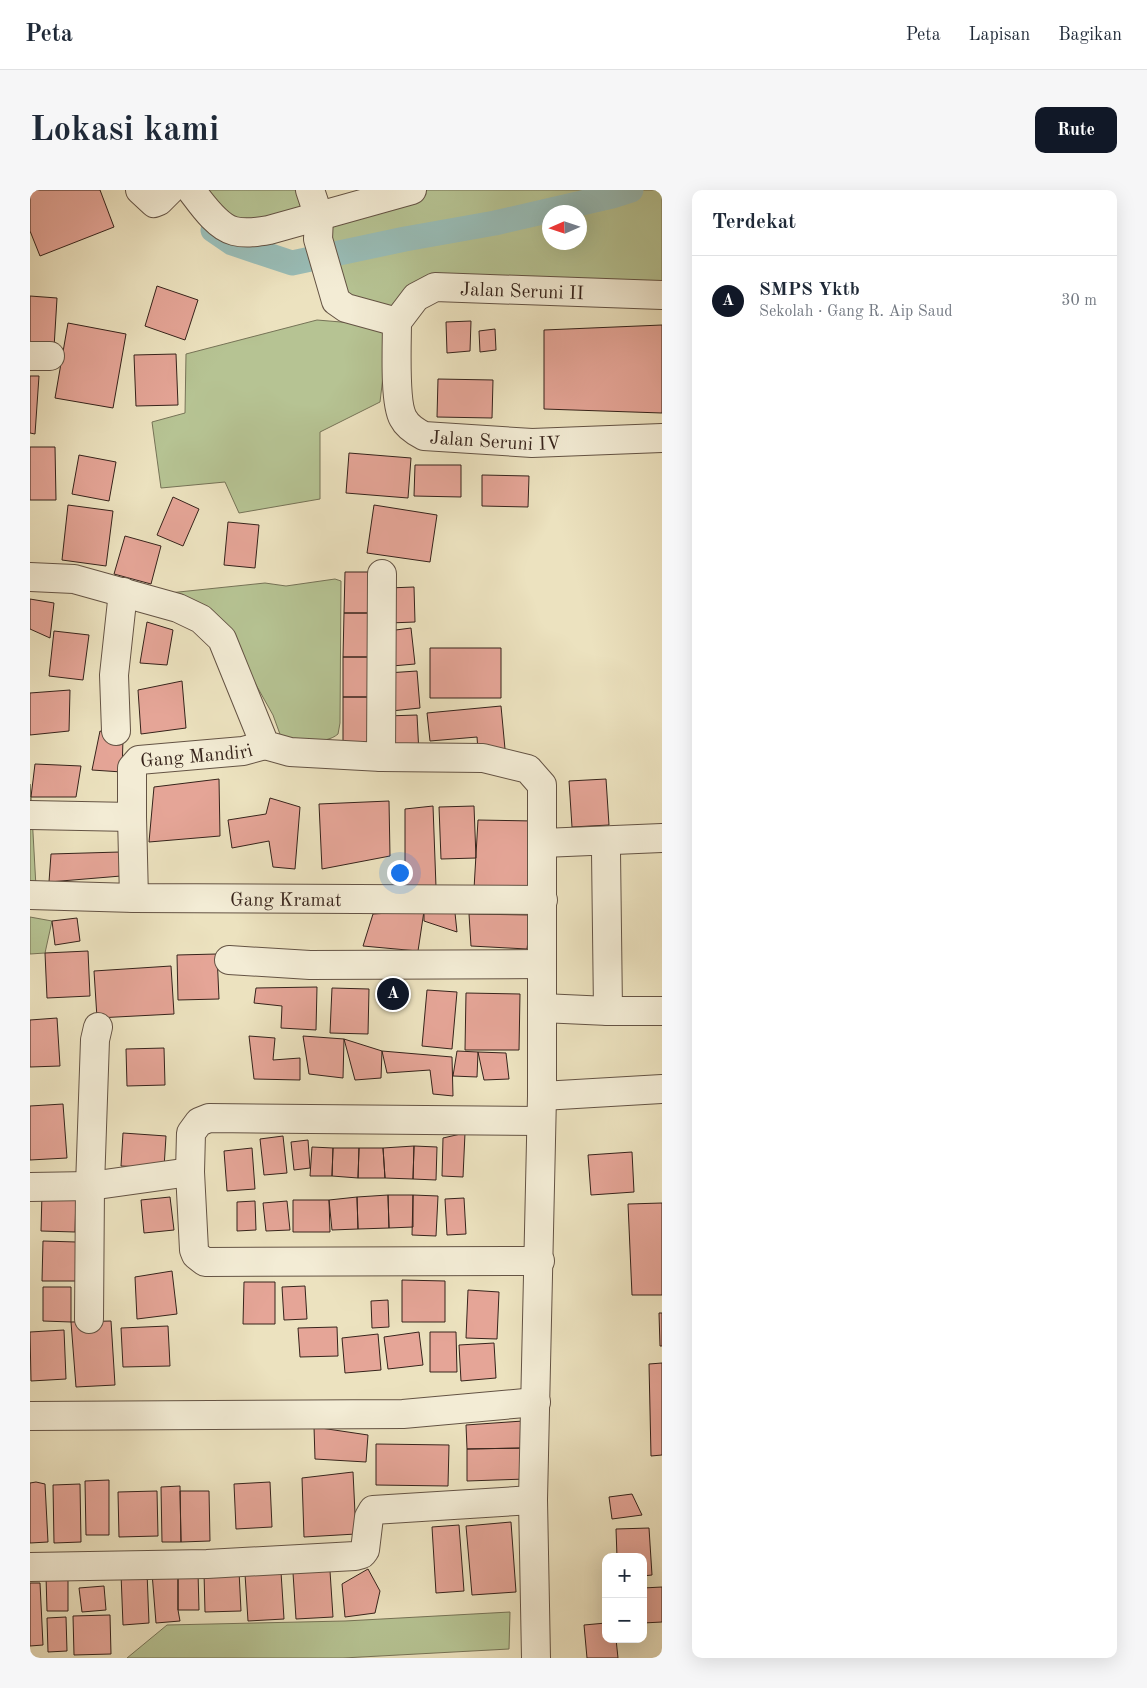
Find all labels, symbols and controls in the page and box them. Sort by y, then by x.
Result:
text: Peta [25,23,73,47]
text: Peta [906,26,941,44]
text: Lapisan [969,26,1030,44]
text: Bagikan [1058,26,1122,44]
button: Rute [1035,107,1117,153]
text: Lokasi kami [30,113,219,148]
north arrow [542,205,587,250]
text: Terdekat [712,212,796,233]
street label: Jalan Seruni II [460,281,584,304]
text: SMPS Yktb [759,281,860,300]
text: A [722,293,734,309]
text: 30 m [1061,293,1097,309]
text: Sekolah · Gang R. Aip Saud [759,304,953,320]
street label: Jalan Seruni IV [429,429,561,455]
street label: Gang Mandiri [139,742,255,772]
your location [387,860,413,886]
street label: Gang Kramat [230,891,342,911]
pin: A [377,975,409,1013]
map controls [602,1553,647,1643]
button: + [602,1553,647,1598]
button: − [602,1598,647,1643]

